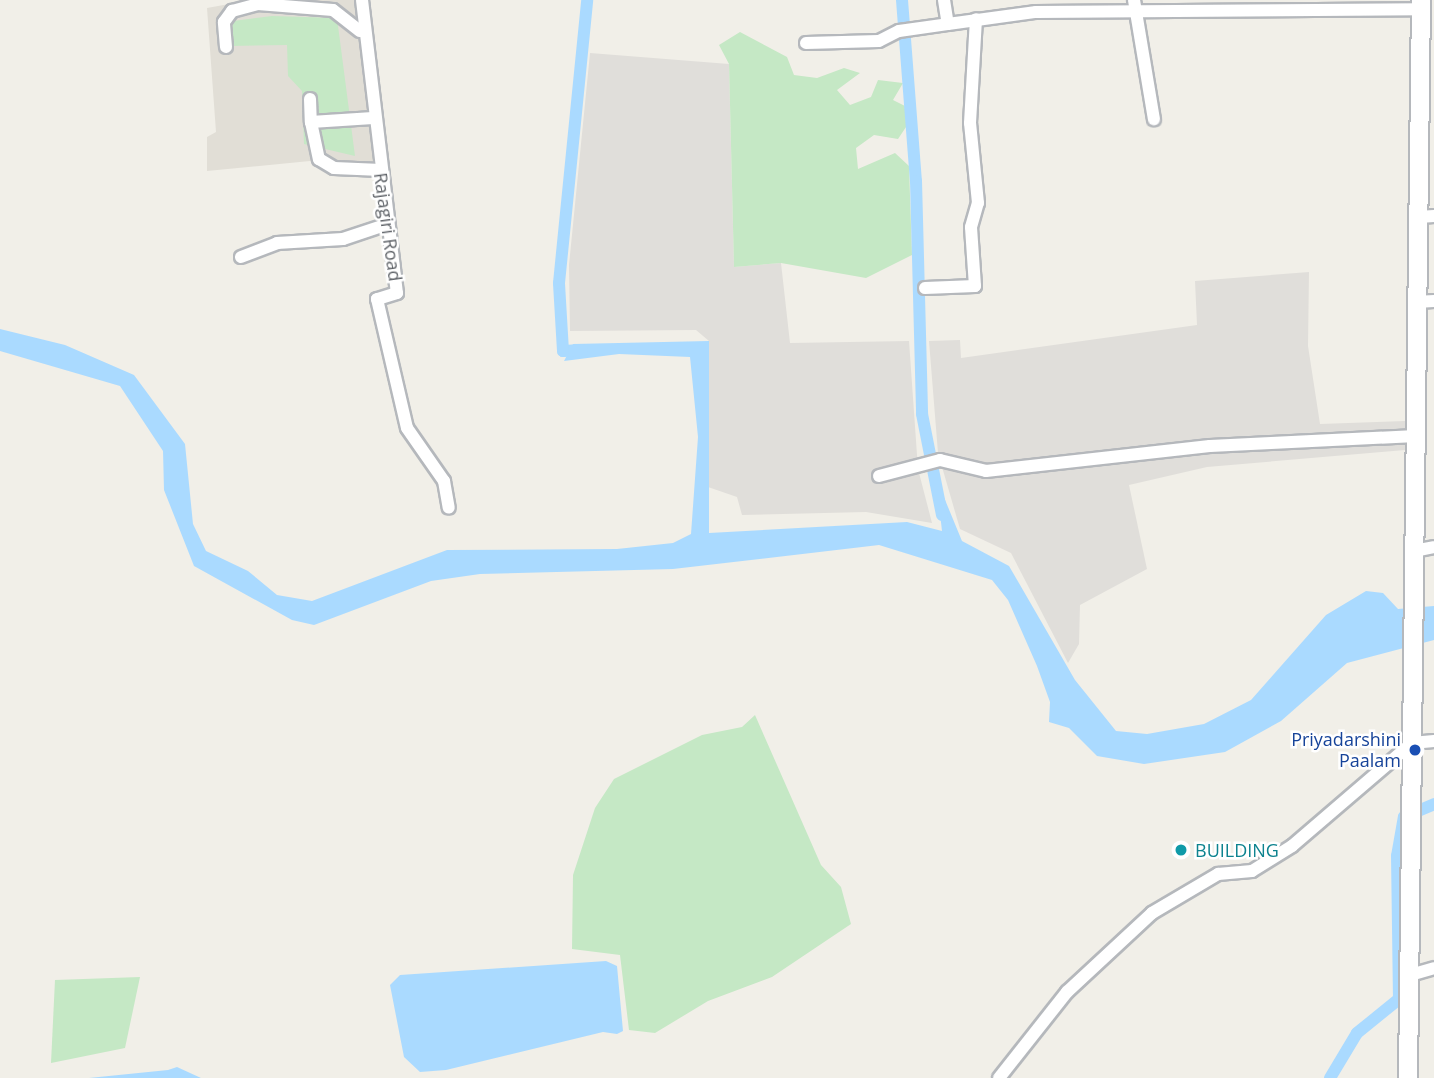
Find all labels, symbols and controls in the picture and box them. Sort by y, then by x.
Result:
street label: Rajagiri Road [370,171,406,283]
place label: Priyadarshini Paalam [1291,729,1401,772]
marker: Priyadarshini Paalam [1407,742,1423,758]
place label: BUILDING [1195,839,1279,861]
marker: BUILDING [1173,842,1189,858]

